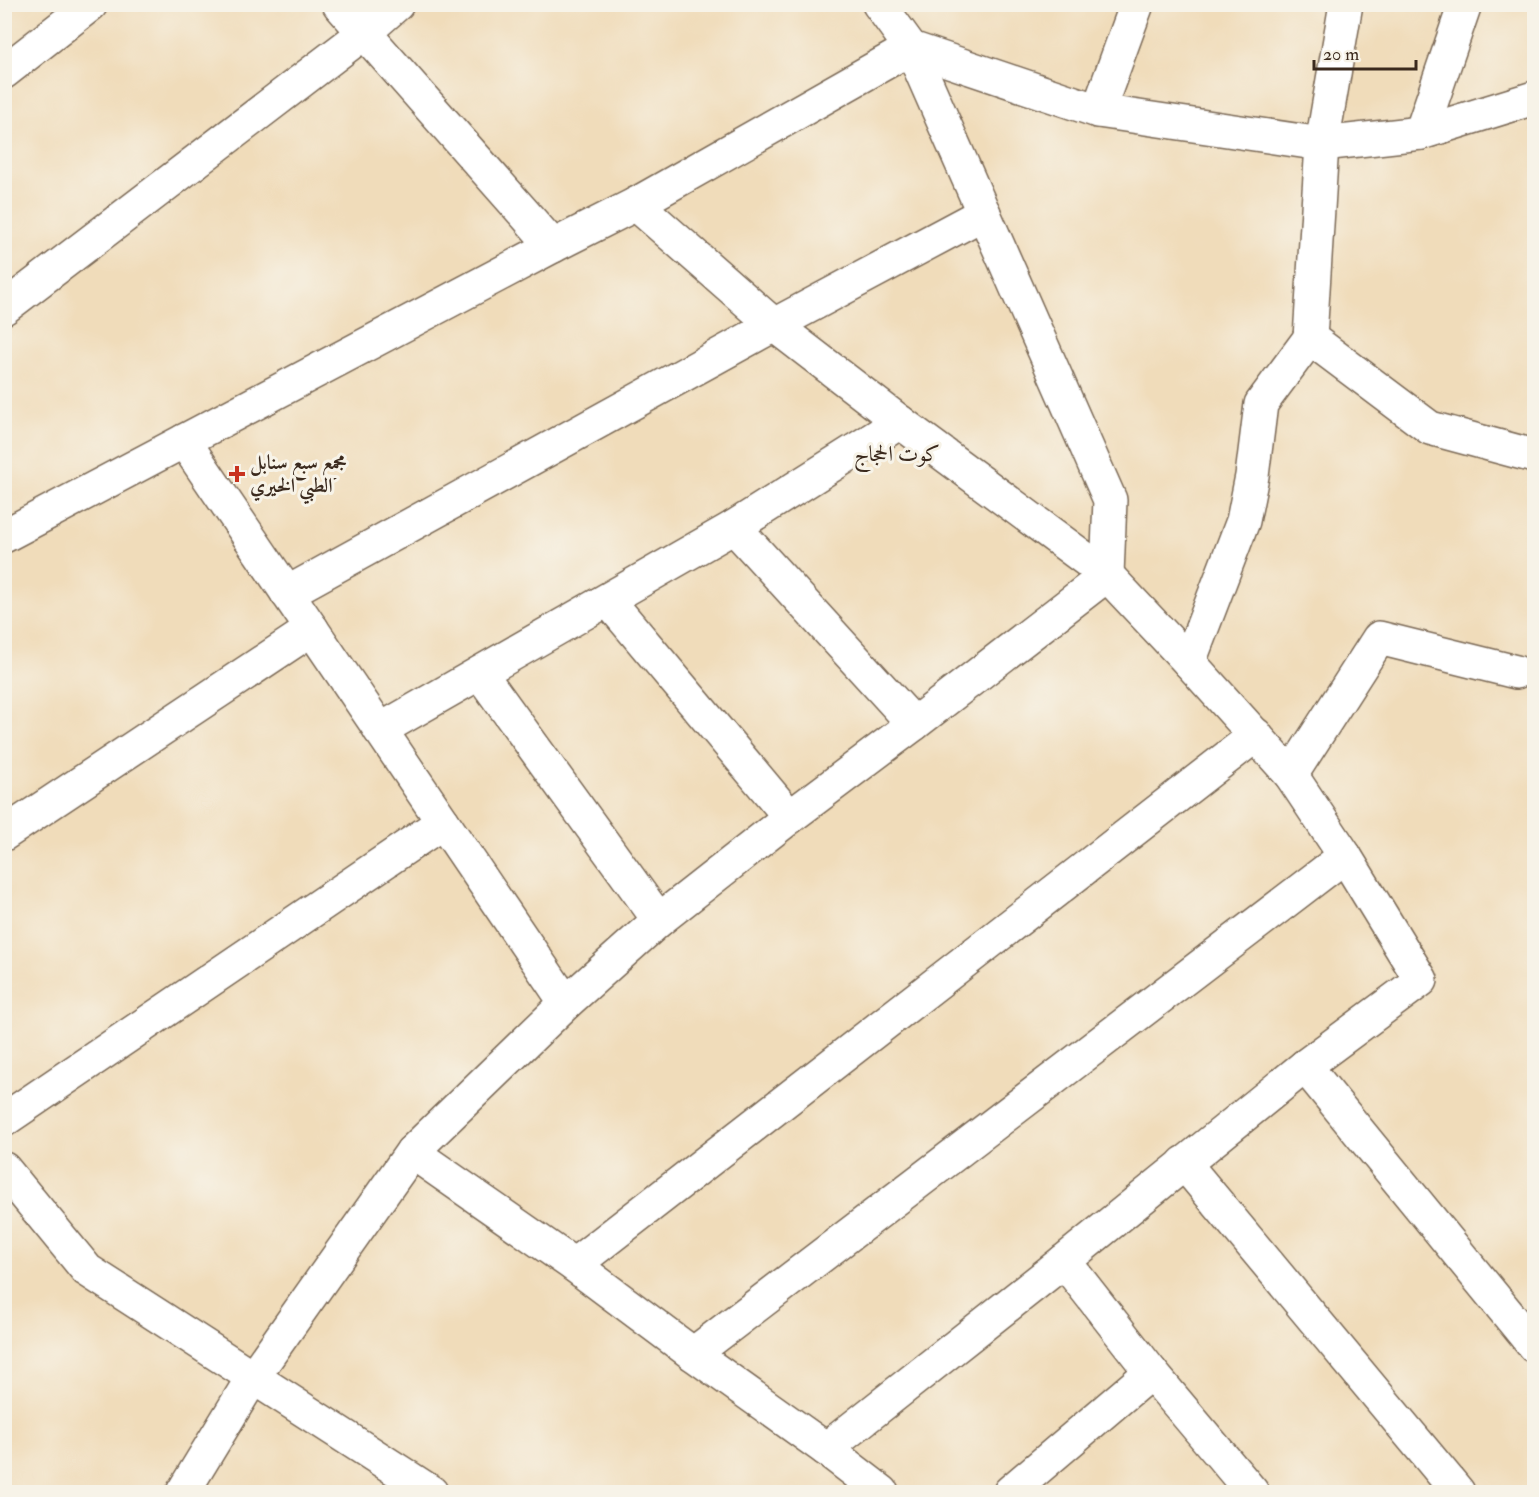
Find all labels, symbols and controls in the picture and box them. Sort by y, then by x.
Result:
scale bar [1314,33,1416,71]
text: 20 m [1323,43,1359,66]
district label: كوت الحجاج [854,440,940,473]
place label: مجمع سبع سنابل الطبي الخيري [250,450,346,505]
marker: مجمع سبع سنابل الطبي الخيري [228,465,246,483]

